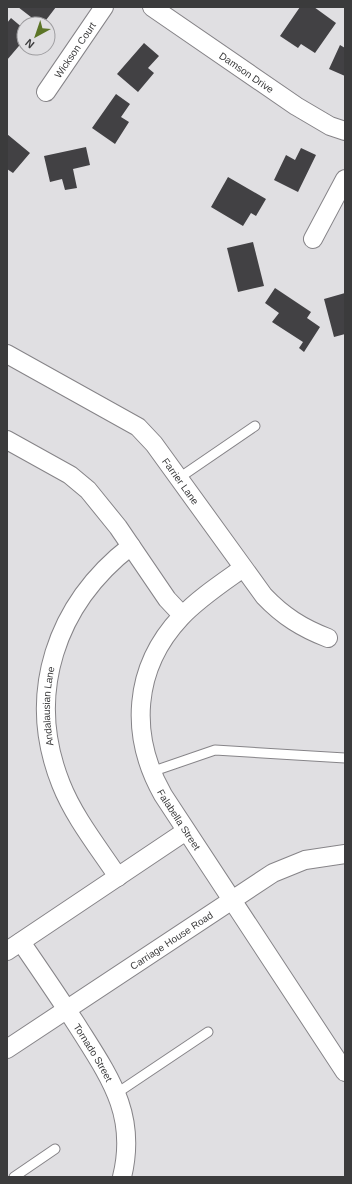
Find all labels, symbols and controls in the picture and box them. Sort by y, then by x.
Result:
north arrow [16,16,56,56]
street label: Wickson Court [52,20,98,80]
text: N [23,36,36,51]
street label: Damson Drive [217,50,276,95]
street label: Farrier Lane [160,456,201,507]
street label: Andalausian Lane [41,665,57,747]
street label: Falabella Street [155,788,203,852]
street label: Carriage House Road [128,909,215,972]
street label: Tornado Street [71,1022,115,1083]

